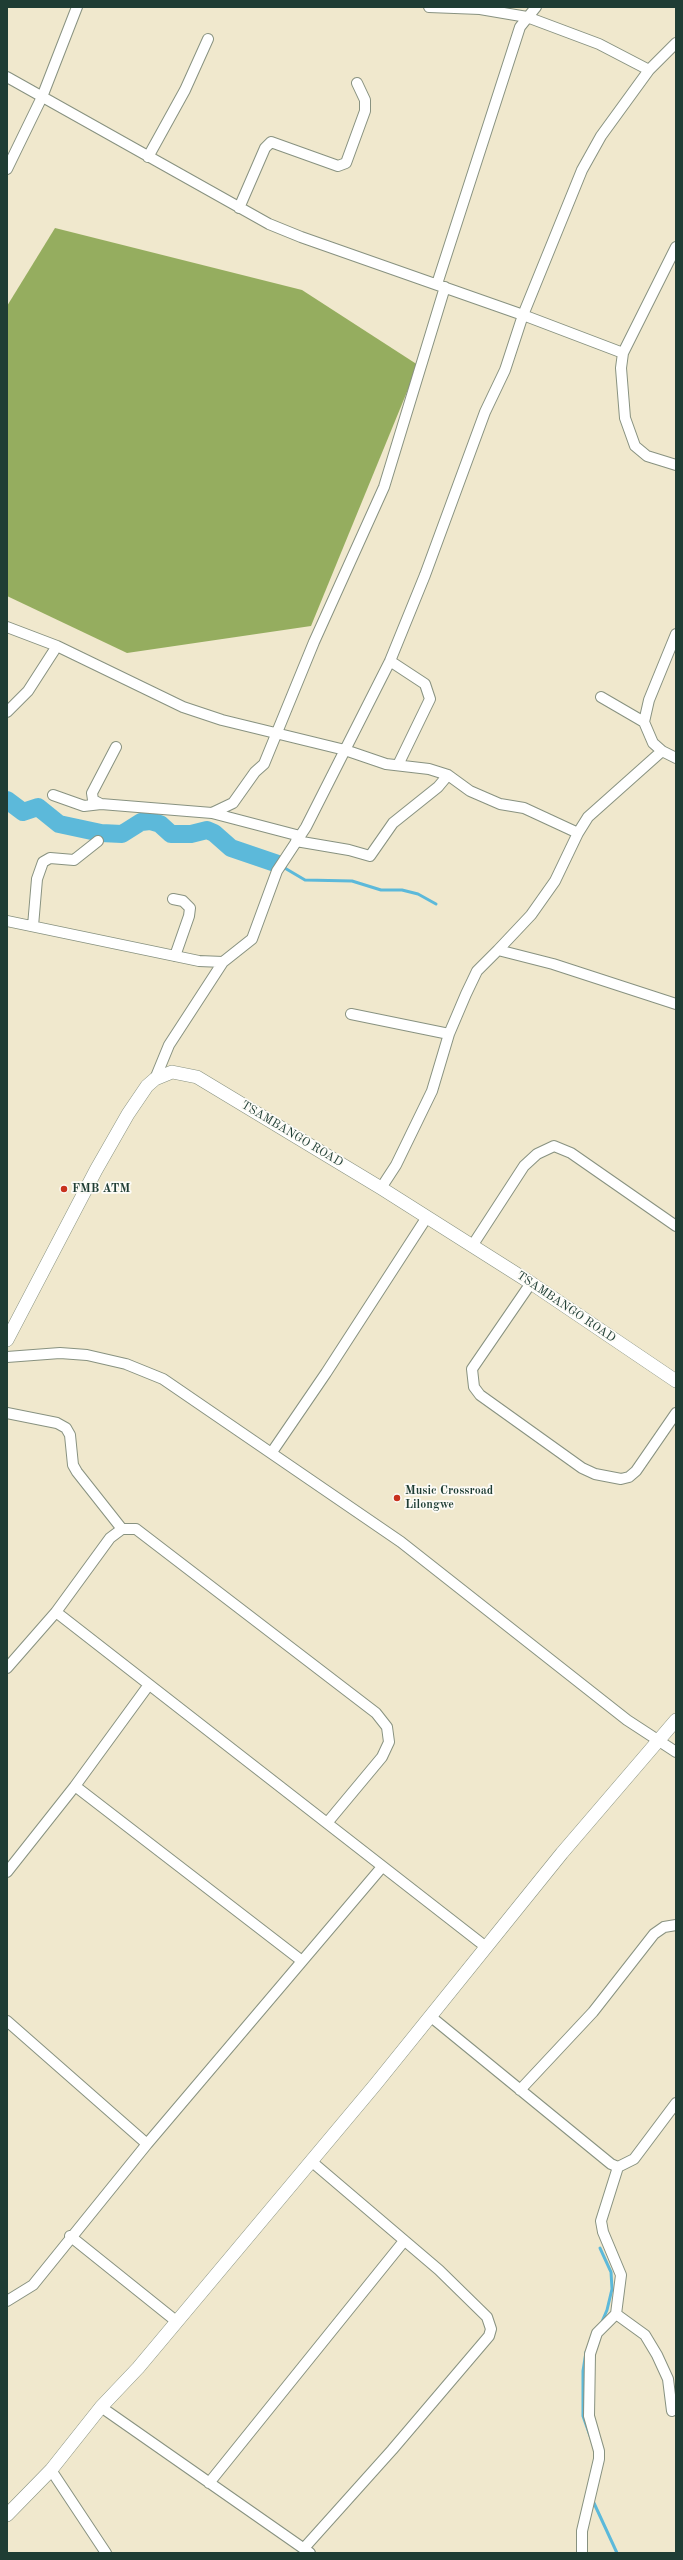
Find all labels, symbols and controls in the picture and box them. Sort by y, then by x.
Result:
street label: TSAMBANGO ROAD [238,1098,346,1170]
place label: FMB ATM [72,1182,130,1196]
marker: FMB ATM [59,1184,69,1194]
street label: TSAMBANGO ROAD [514,1268,618,1346]
place label: Music Crossroad Lilongwe [405,1484,493,1512]
marker: Music Crossroad Lilongwe [392,1493,402,1503]

